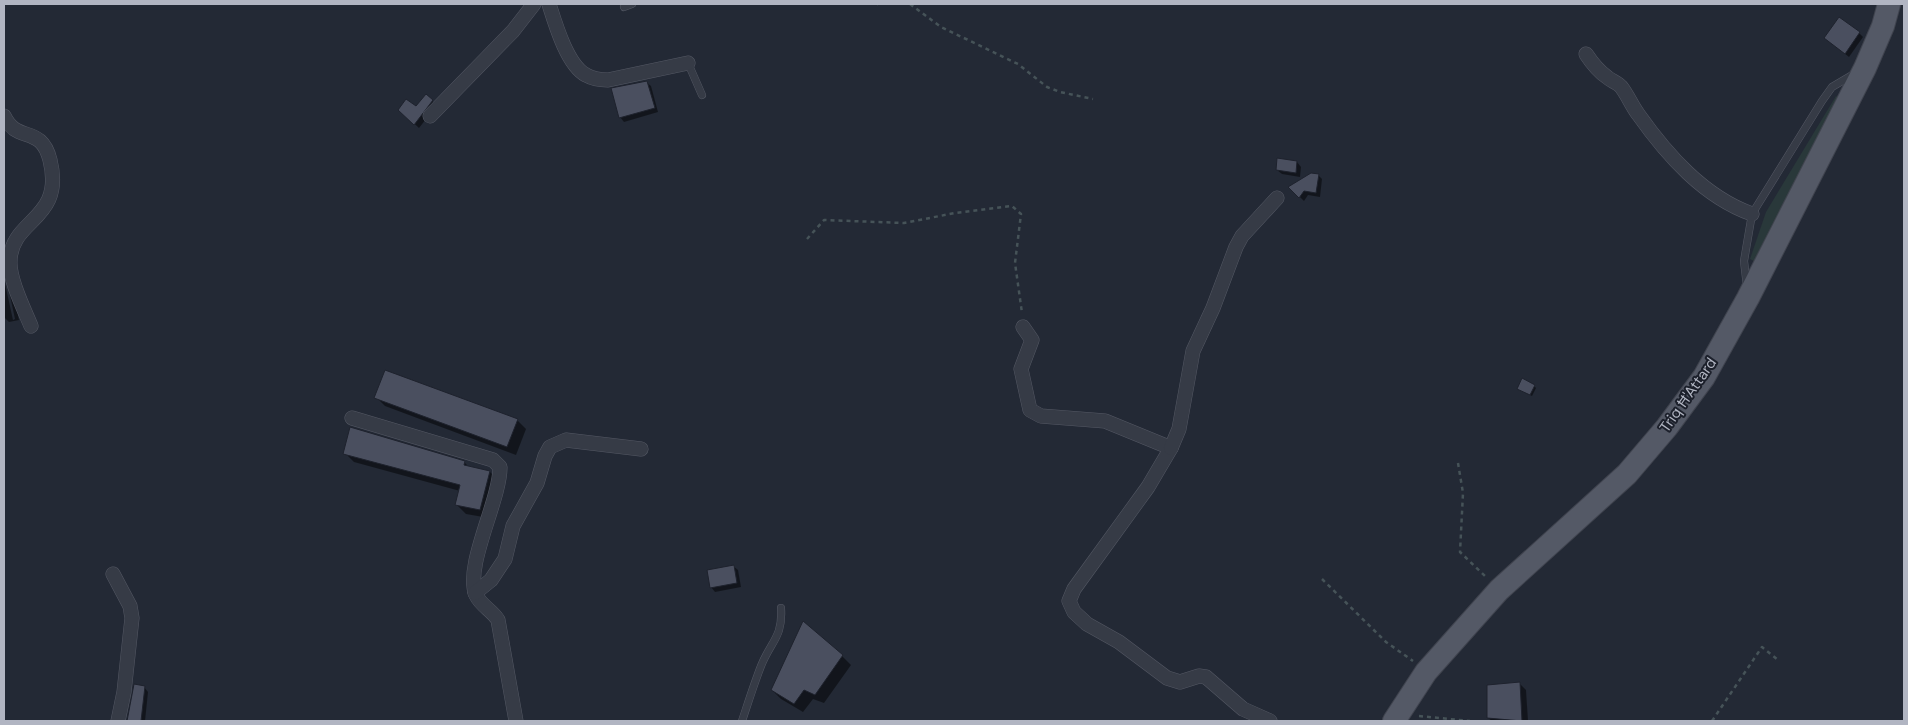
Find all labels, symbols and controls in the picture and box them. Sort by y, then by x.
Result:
street label: Triq Ħ'Attard [1655,354,1721,436]

